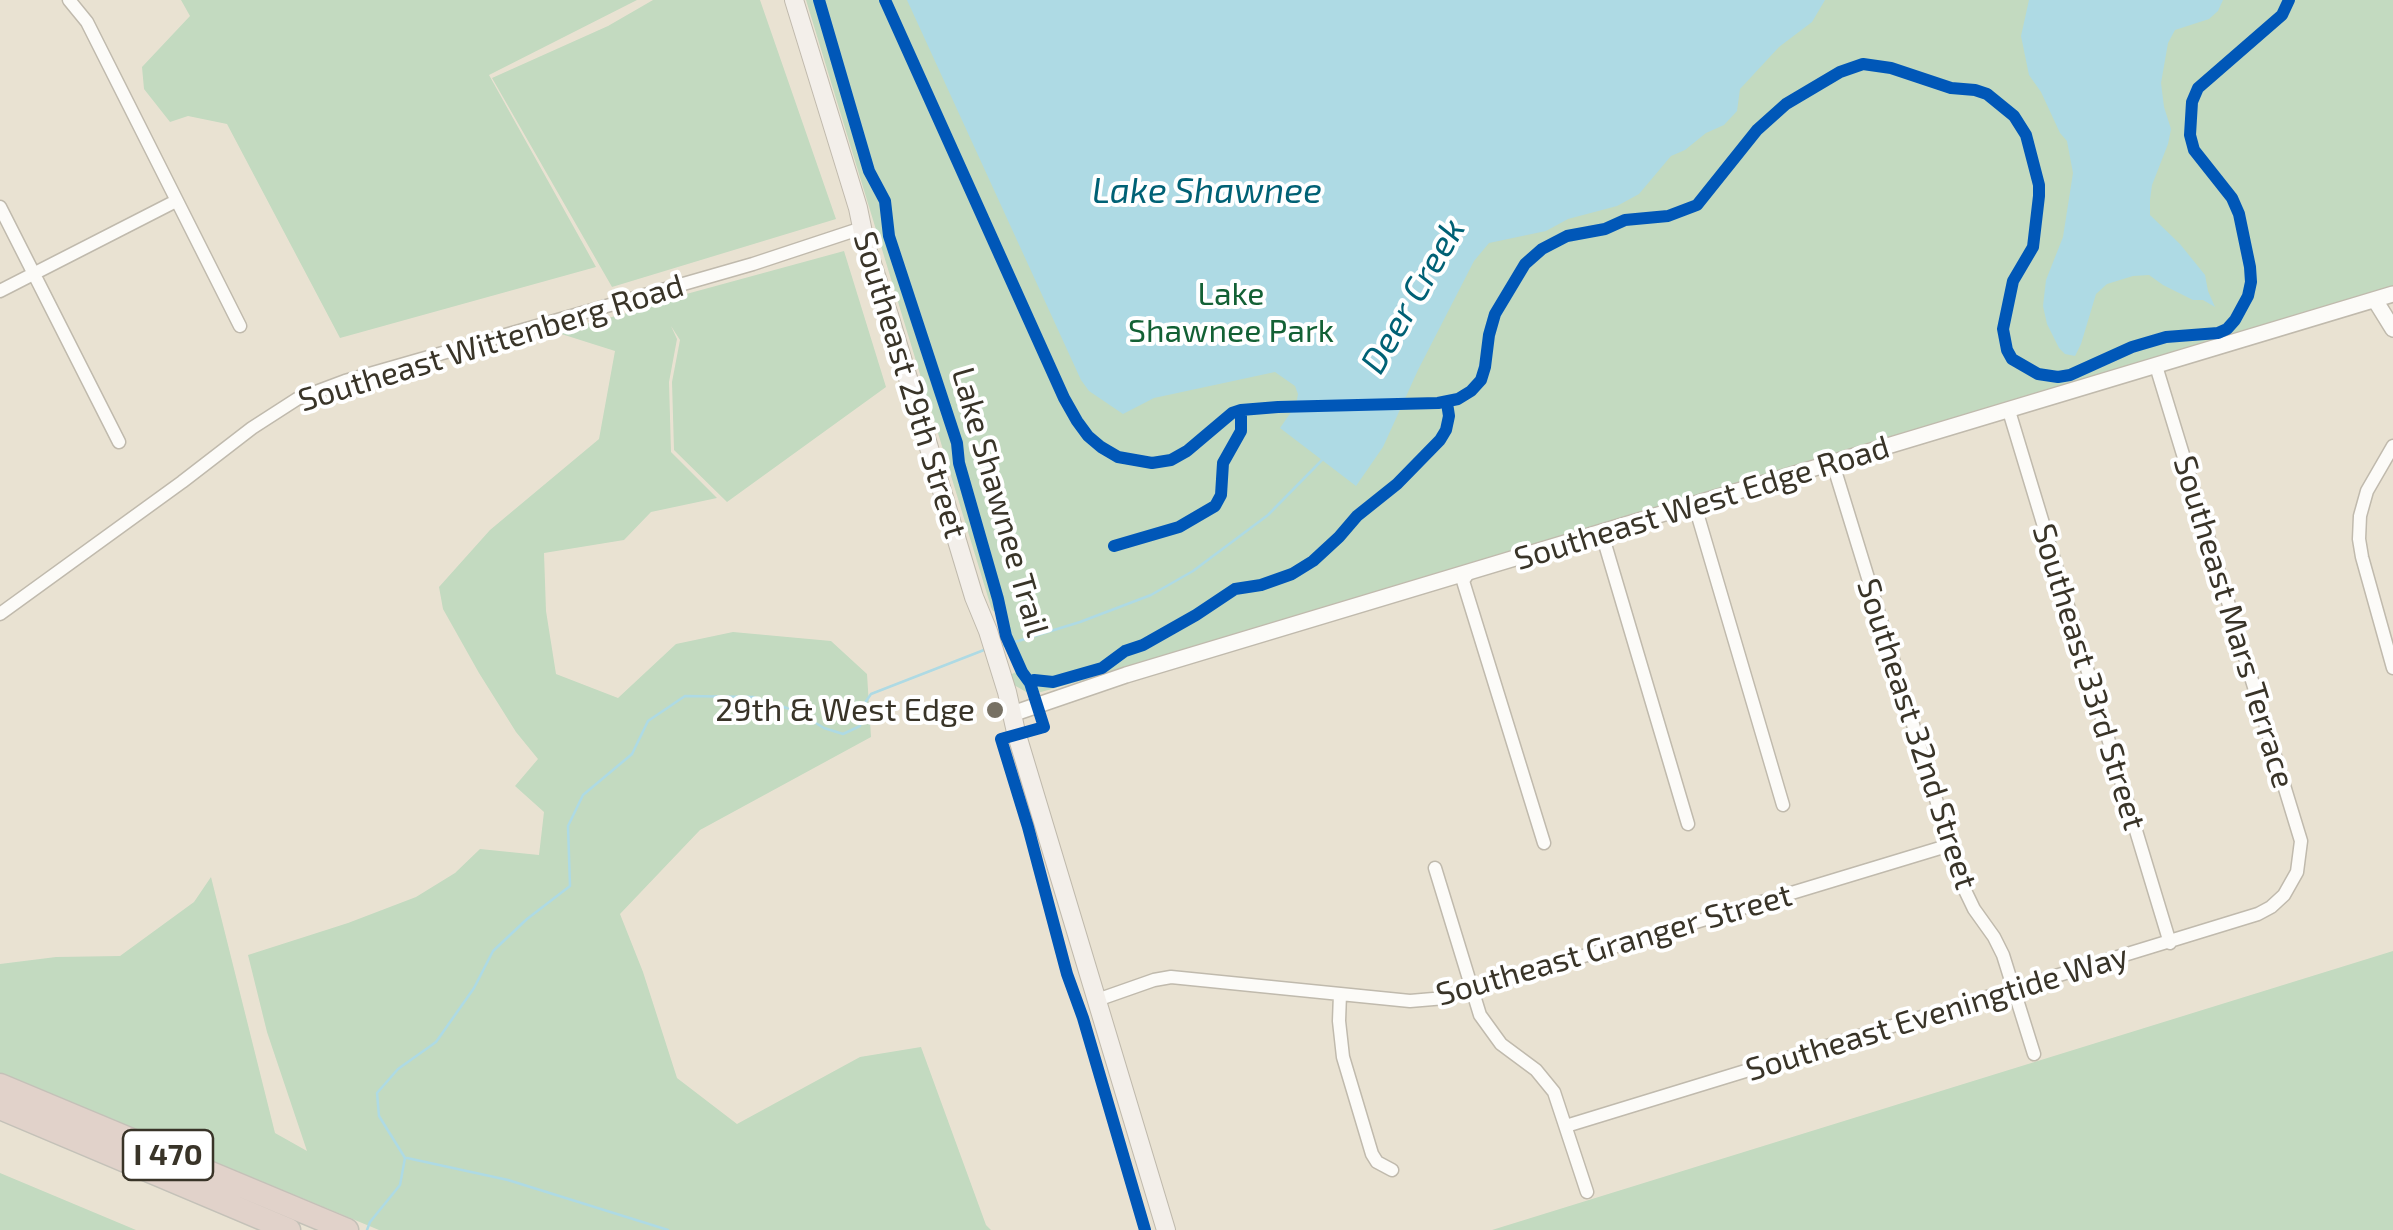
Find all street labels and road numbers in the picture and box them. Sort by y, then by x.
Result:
street label: Southeast 29th Street [845,227,975,543]
street label: Southeast Wittenberg Road [294,266,688,420]
street label: Lake Shawnee Trail [943,363,1057,641]
street label: Southeast West Edge Road [1510,428,1894,578]
street label: Southeast Mars Terrace [2165,451,2303,793]
street label: Southeast 33rd Street [2024,519,2154,835]
street label: Southeast 32nd Street [1849,574,1985,894]
street label: Southeast Granger Street [1432,876,1796,1014]
street label: Southeast Eveningtide Way [1741,937,2133,1089]
road number: I 470 [123,1130,213,1180]

